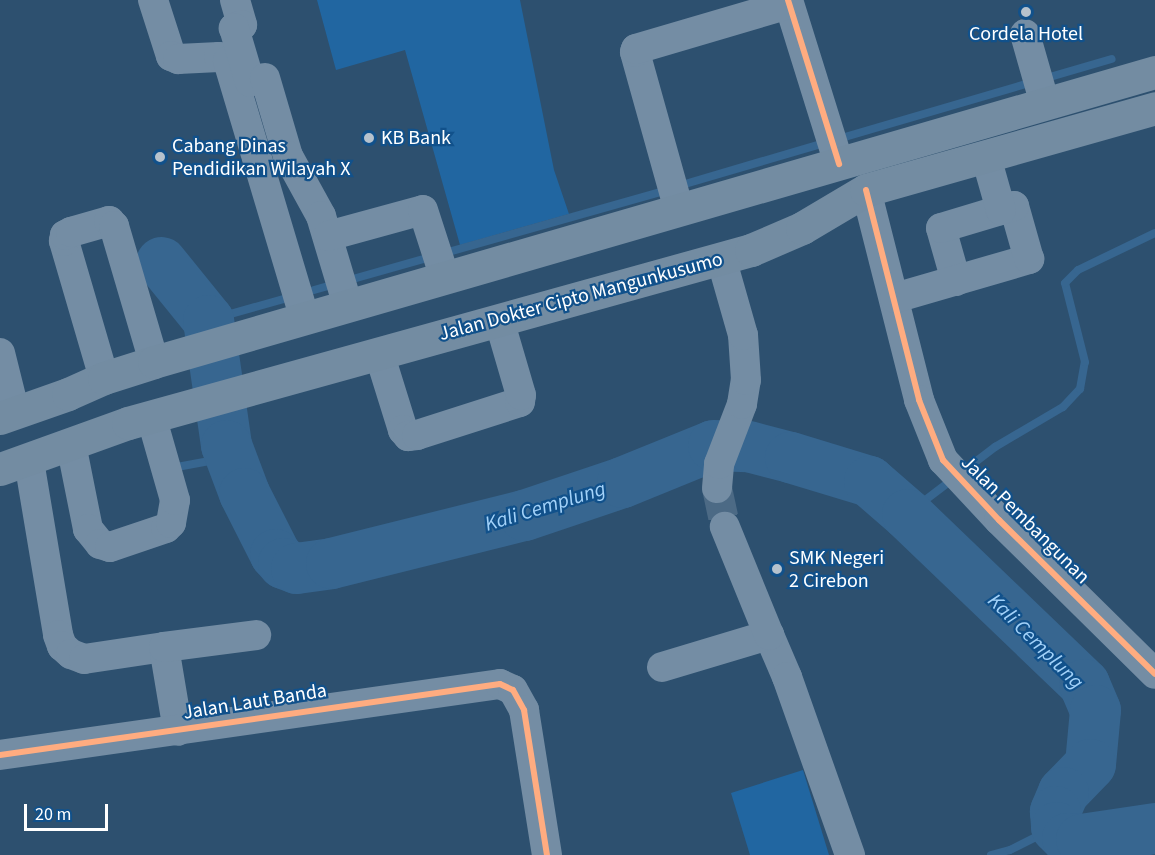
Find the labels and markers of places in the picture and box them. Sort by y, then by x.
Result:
marker: Cordela Hotel [1019,5,1033,19]
place label: Cordela Hotel [969,22,1083,46]
place label: KB Bank [381,126,451,150]
marker: KB Bank [362,131,376,145]
place label: Cabang Dinas Pendidikan Wilayah X [172,134,350,181]
marker: Cabang Dinas Pendidikan Wilayah X [153,150,167,164]
place label: SMK Negeri 2 Cirebon [789,546,884,593]
marker: SMK Negeri 2 Cirebon [770,562,784,576]

